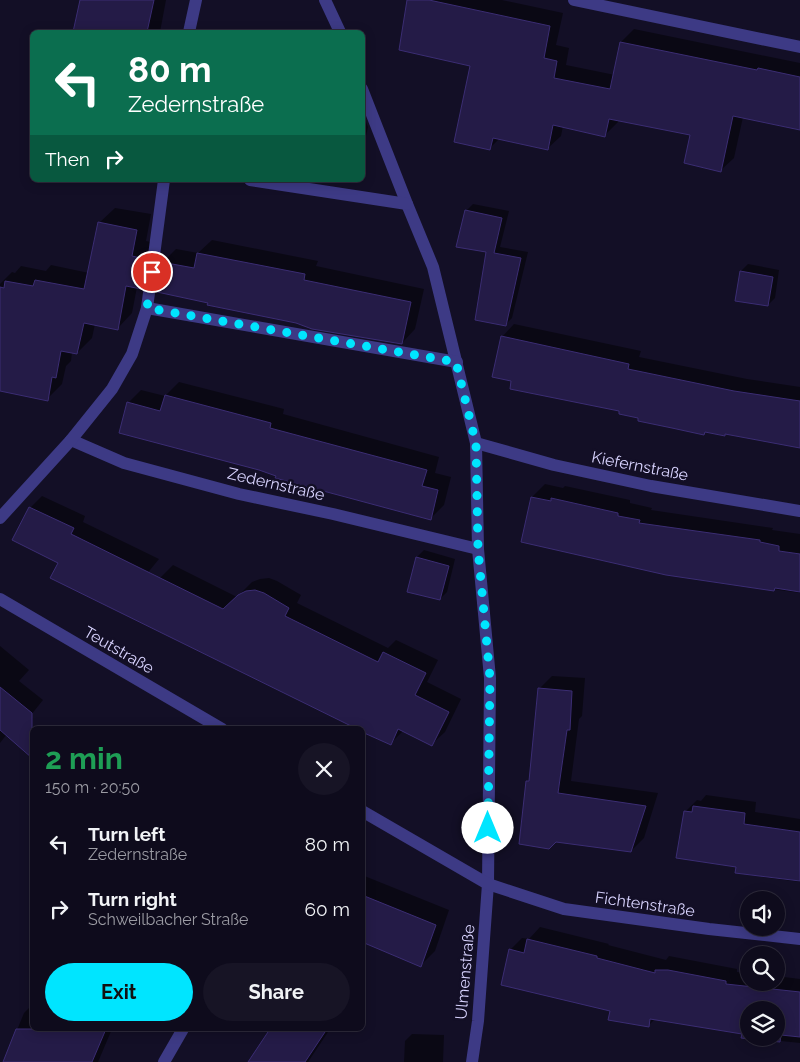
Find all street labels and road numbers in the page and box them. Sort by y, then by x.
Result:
street label: Kiefernstraße [590,447,690,485]
street label: Zedernstraße [226,464,326,504]
street label: Teutstraße [81,622,157,678]
street label: Fichtenstraße [594,888,696,920]
street label: Ulmenstraße [451,924,479,1020]

